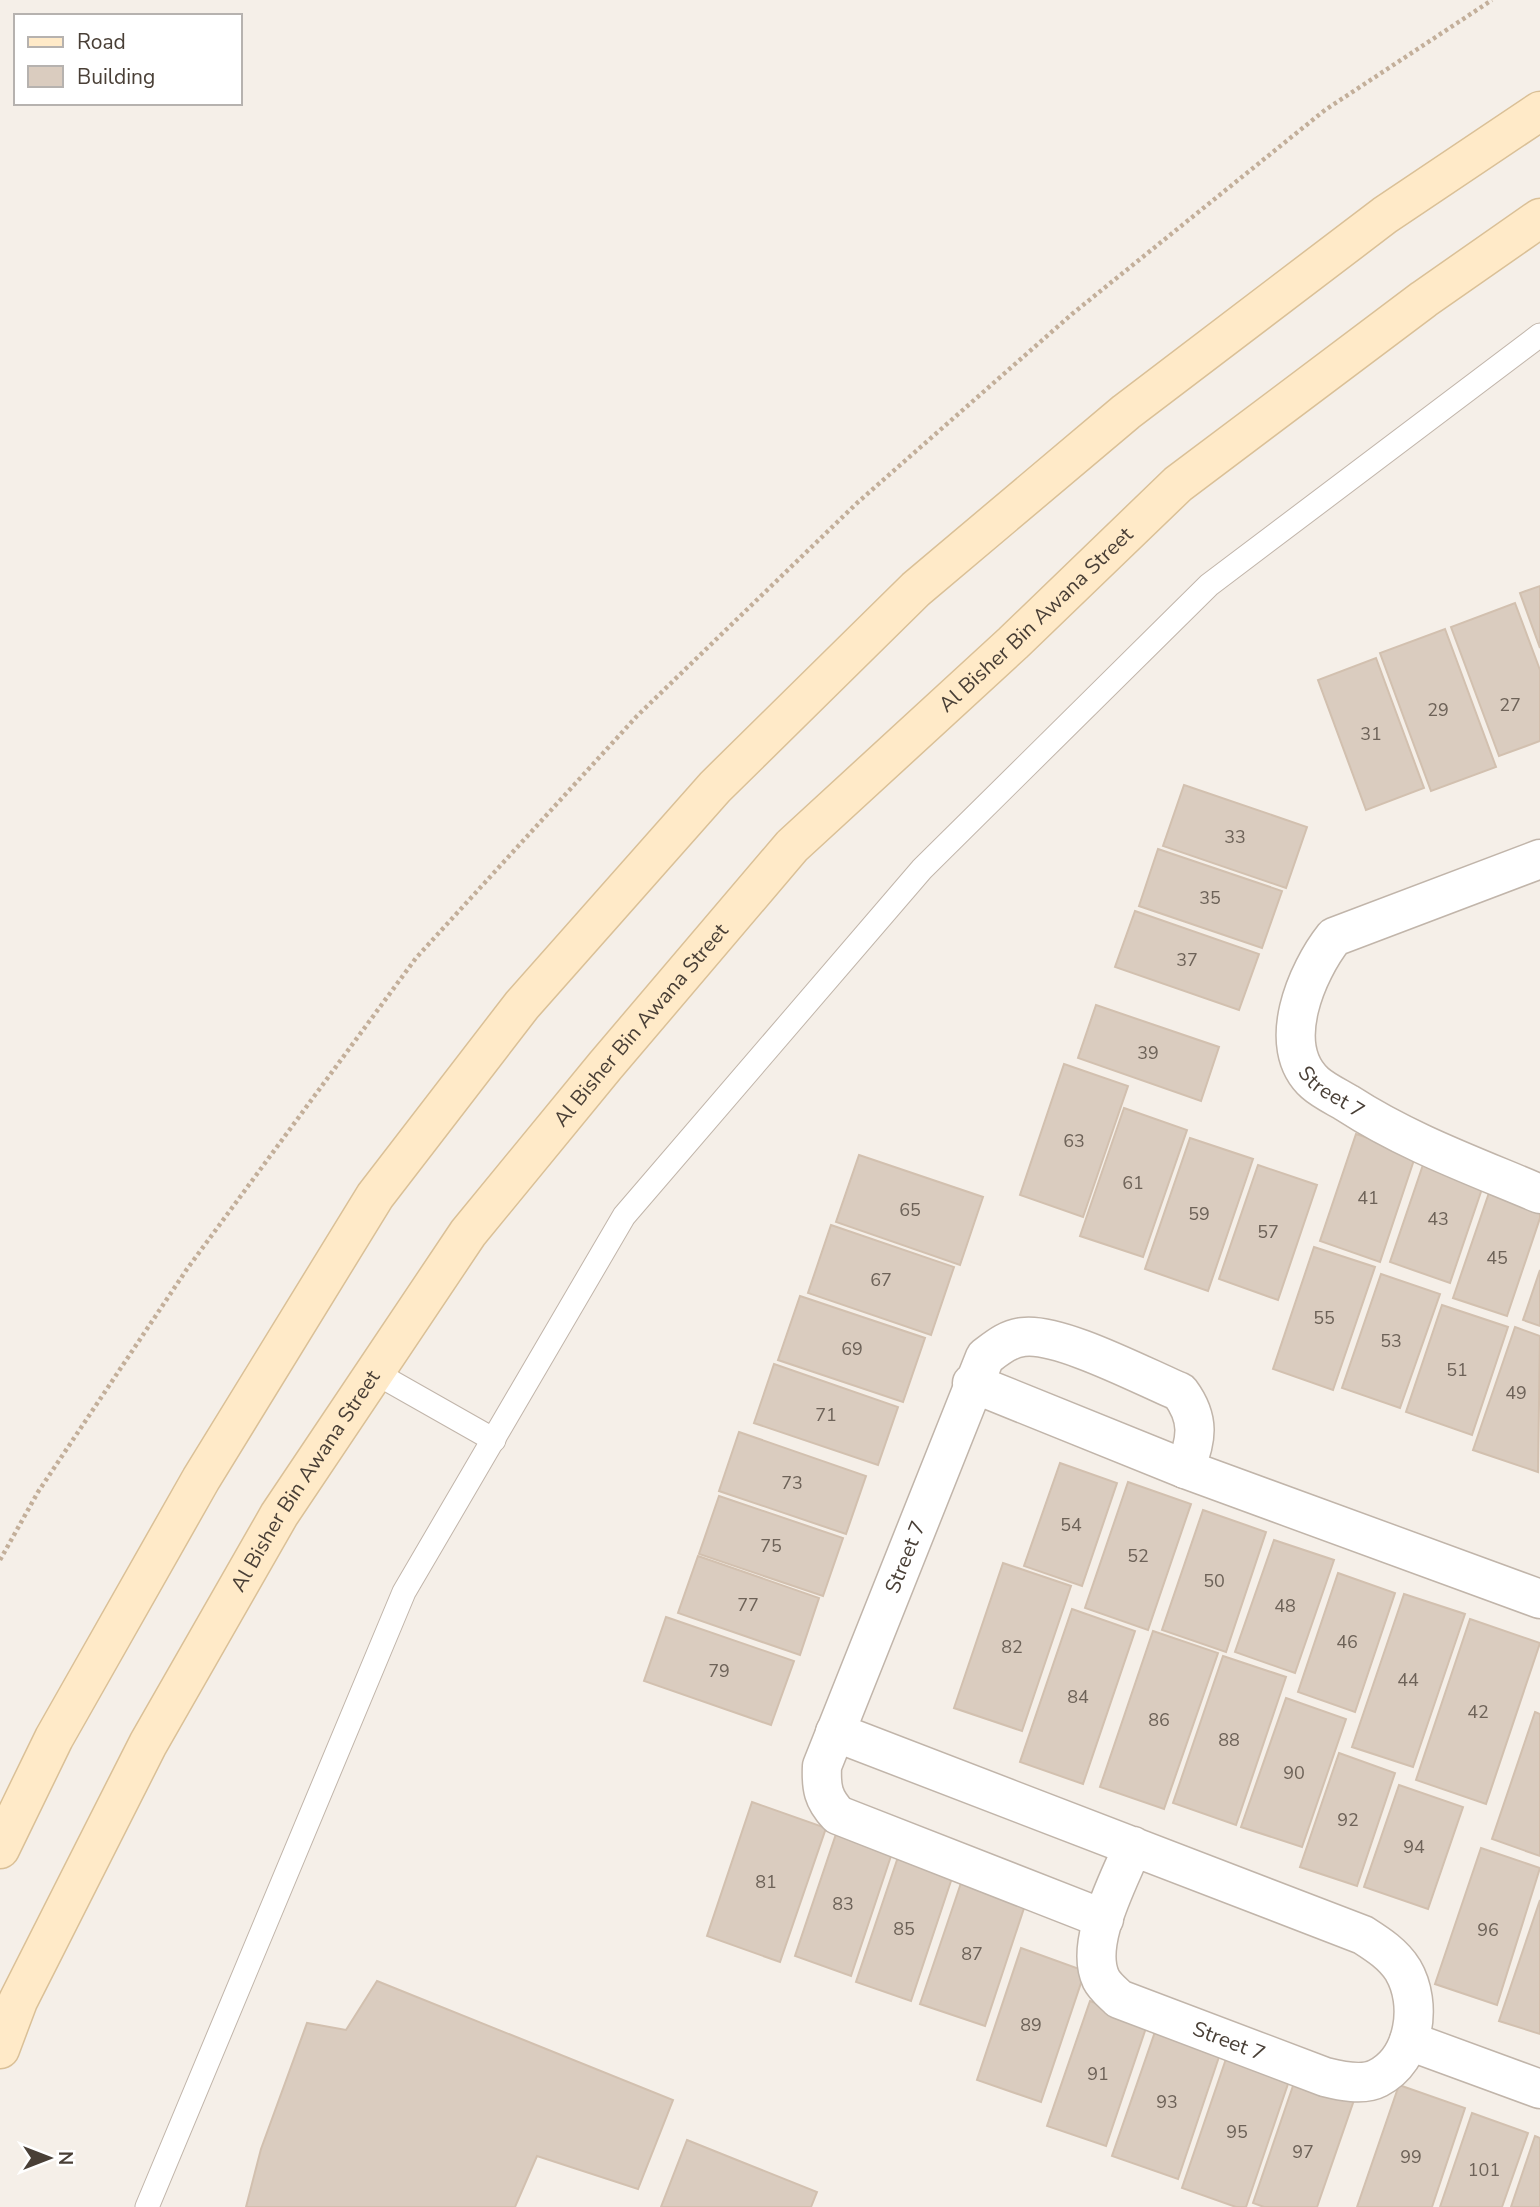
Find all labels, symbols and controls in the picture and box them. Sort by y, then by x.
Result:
legend [14,14,242,105]
text: Road [77,28,126,56]
text: Building [77,63,155,91]
street label: Al Bisher Bin Awana Street [933,520,1139,718]
house number: 27 [1499,693,1521,717]
house number: 29 [1427,698,1449,722]
house number: 31 [1360,722,1382,746]
house number: 33 [1224,825,1246,849]
house number: 35 [1199,886,1221,910]
street label: Al Bisher Bin Awana Street [547,917,735,1132]
house number: 37 [1176,948,1198,972]
house number: 39 [1137,1041,1159,1065]
street label: Street 7 [1291,1060,1370,1125]
house number: 63 [1063,1129,1085,1153]
house number: 61 [1122,1171,1144,1195]
house number: 41 [1357,1186,1379,1210]
house number: 65 [899,1198,921,1222]
house number: 59 [1188,1202,1210,1226]
house number: 43 [1427,1207,1449,1231]
house number: 57 [1257,1220,1279,1244]
house number: 45 [1486,1246,1508,1270]
house number: 67 [870,1268,892,1292]
house number: 55 [1313,1306,1335,1330]
house number: 53 [1380,1329,1402,1353]
house number: 69 [841,1337,863,1361]
house number: 51 [1446,1358,1468,1382]
street label: Al Bisher Bin Awana Street [224,1364,387,1597]
house number: 49 [1505,1381,1527,1405]
house number: 71 [815,1403,837,1427]
house number: 73 [781,1471,803,1495]
house number: 54 [1060,1513,1082,1537]
street label: Street 7 [878,1517,932,1597]
house number: 75 [760,1534,782,1558]
house number: 52 [1127,1544,1149,1568]
house number: 50 [1203,1569,1225,1593]
house number: 77 [737,1593,759,1617]
house number: 48 [1274,1594,1296,1618]
house number: 46 [1336,1630,1358,1654]
house number: 82 [1001,1635,1023,1659]
house number: 79 [708,1659,730,1683]
house number: 44 [1397,1668,1419,1692]
house number: 84 [1067,1685,1089,1709]
house number: 42 [1467,1700,1489,1724]
house number: 86 [1148,1708,1170,1732]
house number: 88 [1218,1728,1240,1752]
house number: 90 [1283,1761,1305,1785]
house number: 92 [1337,1808,1359,1832]
house number: 94 [1403,1835,1425,1859]
house number: 81 [755,1870,777,1894]
house number: 83 [832,1892,854,1916]
house number: 85 [893,1917,915,1941]
house number: 96 [1477,1918,1499,1942]
house number: 87 [961,1942,983,1966]
house number: 89 [1020,2013,1042,2037]
street label: Street 7 [1189,2014,1269,2068]
house number: 91 [1087,2062,1109,2086]
house number: 93 [1156,2090,1178,2114]
house number: 95 [1226,2120,1248,2144]
north arrow [14,2123,84,2193]
house number: 97 [1292,2140,1314,2164]
house number: 99 [1400,2145,1422,2169]
text: N [52,2151,78,2165]
house number: 101 [1468,2158,1500,2182]

